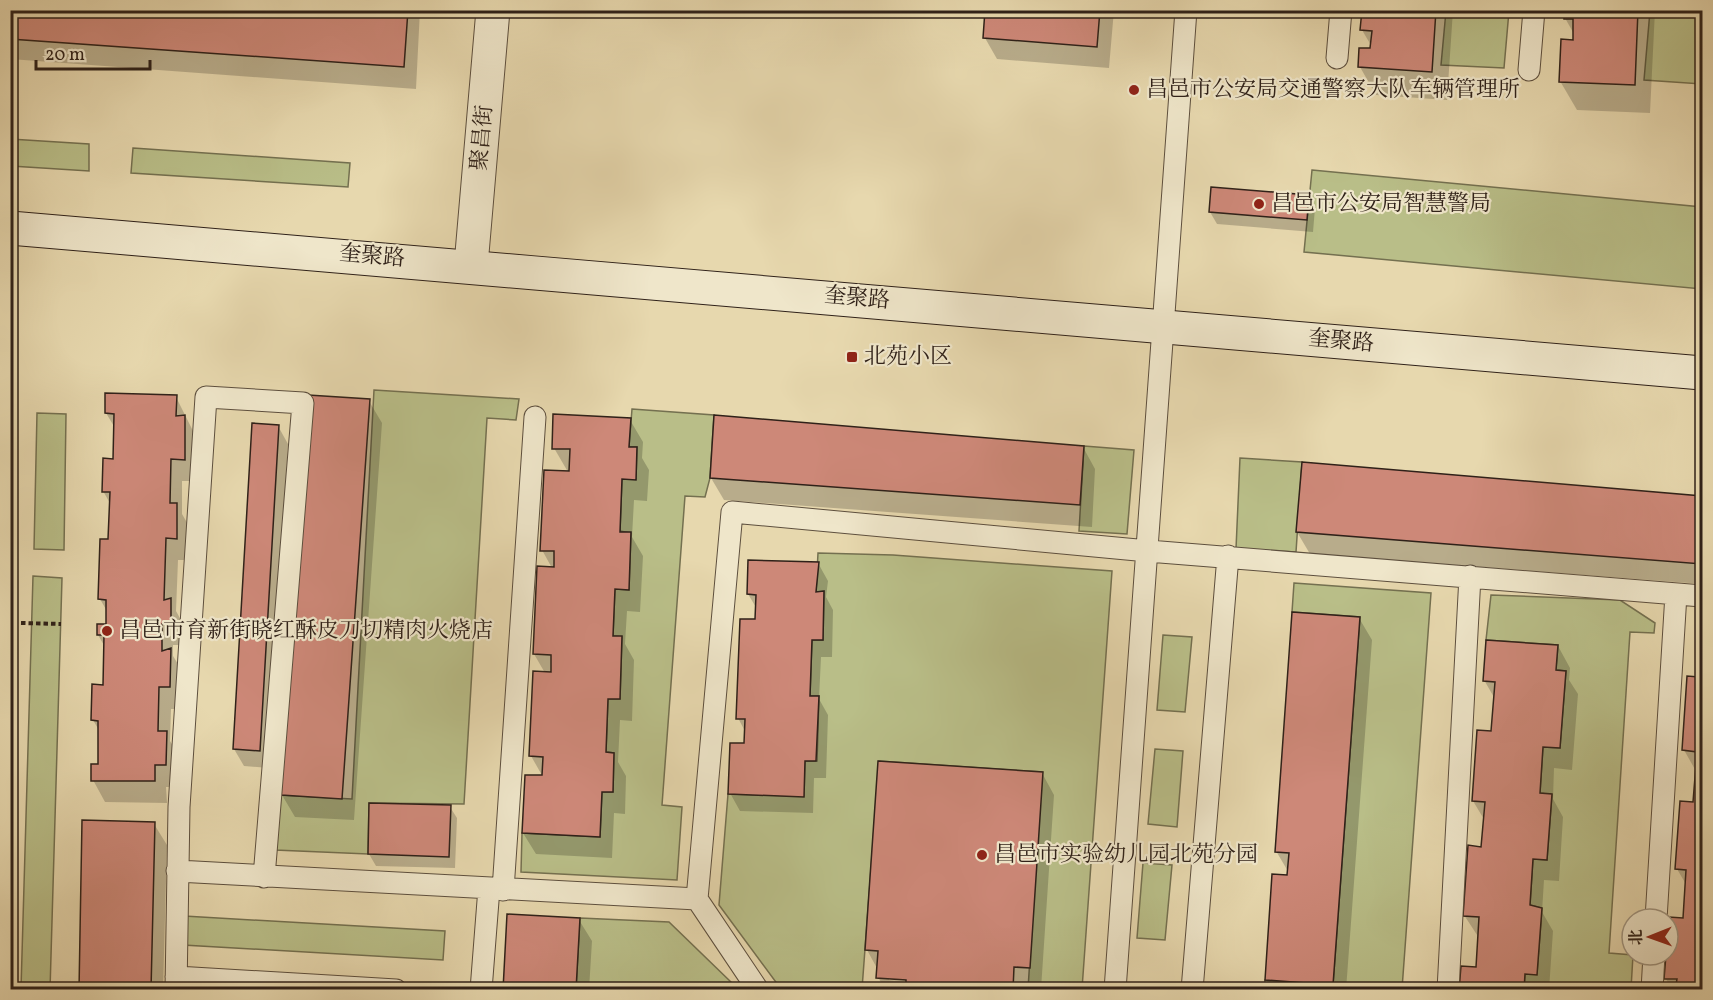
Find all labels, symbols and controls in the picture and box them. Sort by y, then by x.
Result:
scale bar [36,33,150,71]
text: 20 m [45,43,85,68]
place label: 昌邑市公安局交通警察大队车辆管理所 [1146,75,1520,106]
marker: 昌邑市公安局交通警察大队车辆管理所 [1127,83,1141,97]
street label: 聚昌街 [465,104,501,172]
place label: 昌邑市公安局智慧警局 [1271,189,1491,220]
marker: 昌邑市公安局智慧警局 [1252,197,1266,211]
street label: 奎聚路 [338,239,406,275]
street label: 奎聚路 [823,281,891,317]
street label: 奎聚路 [1307,324,1375,360]
place label: 北苑小区 [864,342,952,373]
marker: 北苑小区 [845,350,859,364]
place label: 昌邑市育新街晓红酥皮刀切精肉火烧店 [119,616,493,647]
marker: 昌邑市育新街晓红酥皮刀切精肉火烧店 [100,624,114,638]
place label: 昌邑市实验幼儿园北苑分园 [994,840,1258,871]
marker: 昌邑市实验幼儿园北苑分园 [975,848,989,862]
north arrow [1620,907,1680,967]
text: 北 [1626,929,1648,945]

